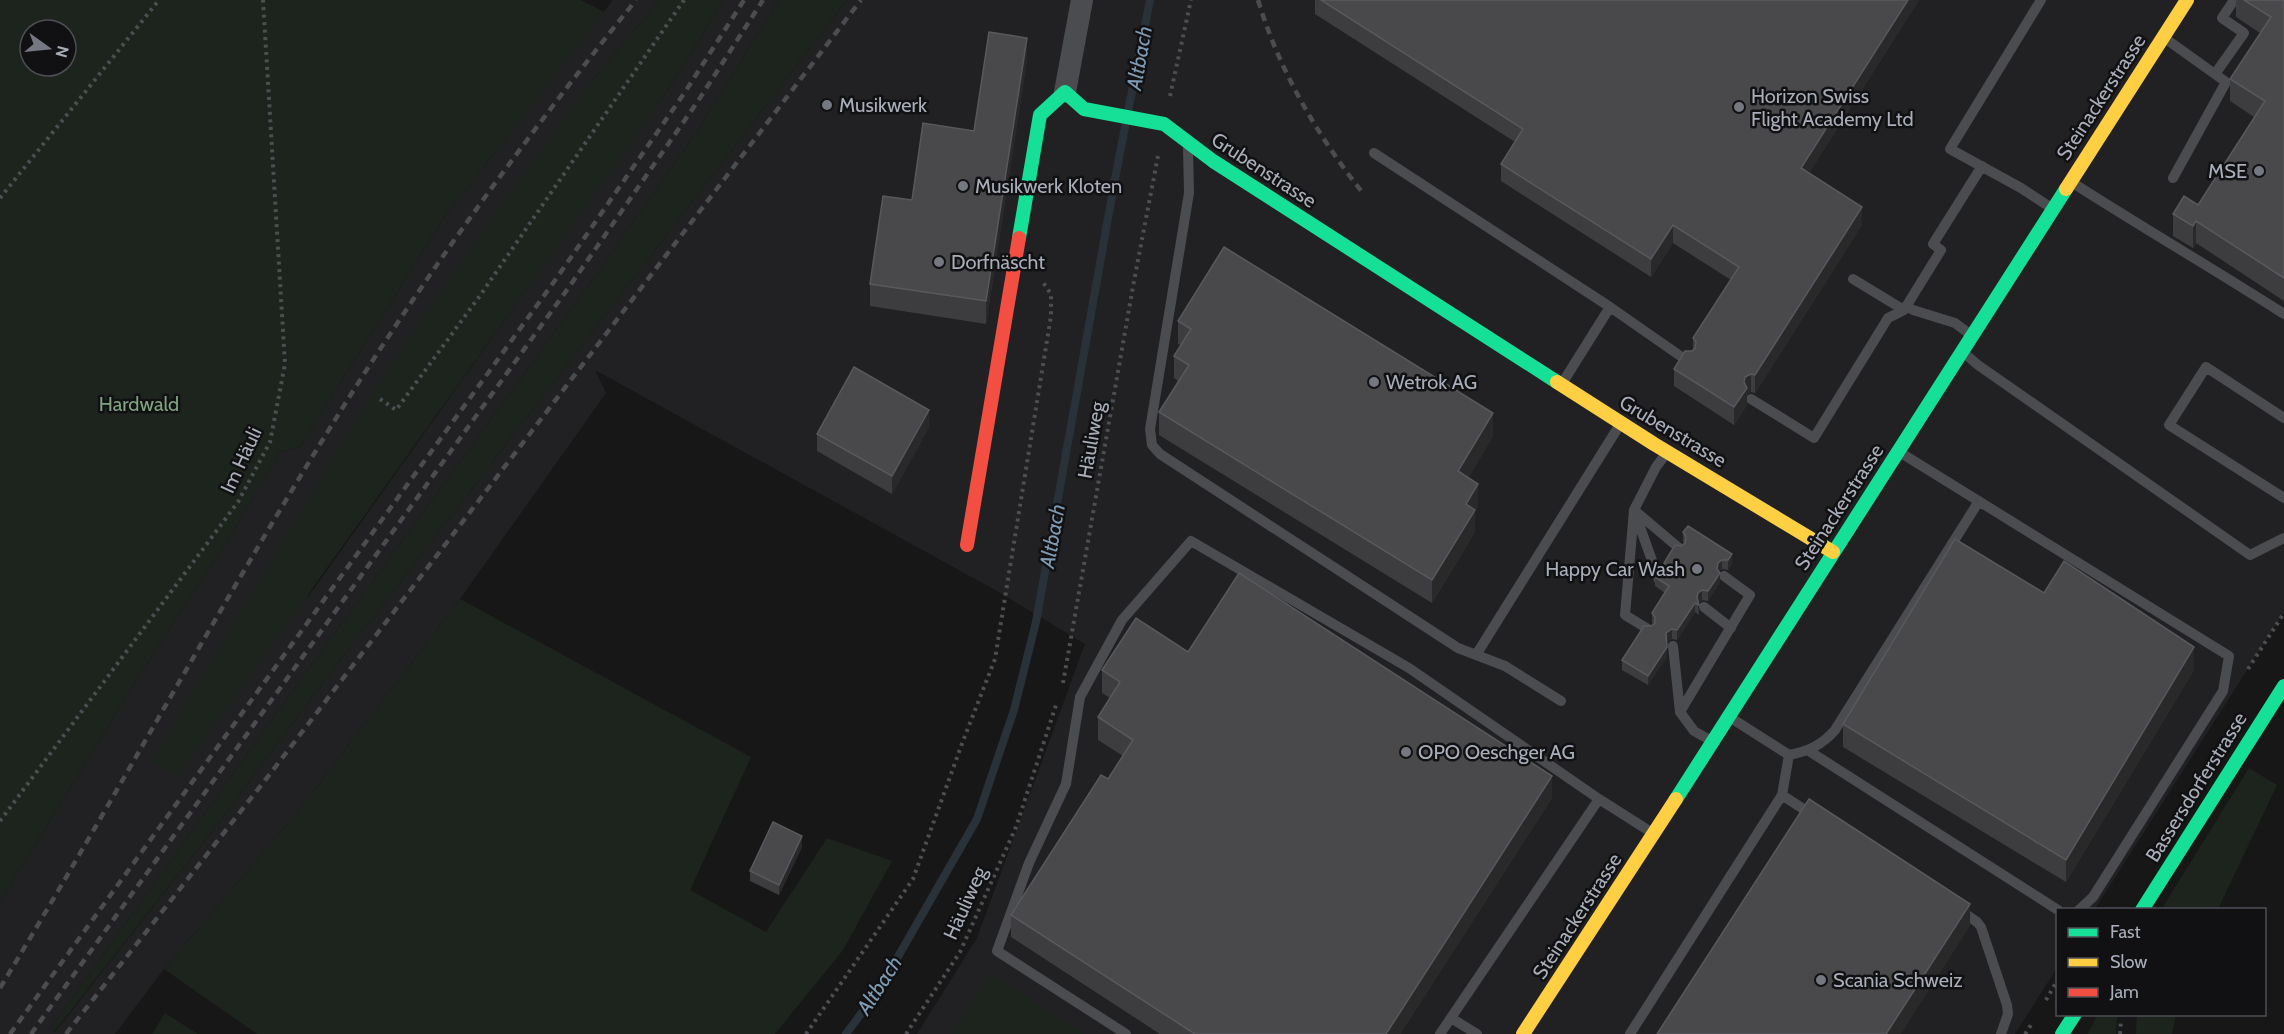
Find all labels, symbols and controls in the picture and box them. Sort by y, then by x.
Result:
north arrow [18,18,78,78]
water label: Altbach [1121,24,1157,93]
street label: Steinackerstrasse [2051,30,2151,164]
text: N [51,44,73,60]
place label: Horizon Swiss Flight Academy Ltd [1751,84,1914,131]
place label: Musikwerk [839,93,927,117]
marker: Musikwerk [820,98,834,112]
marker: Horizon Swiss Flight Academy Ltd [1732,100,1746,114]
street label: Grubenstrasse [1207,127,1321,213]
place label: MSE [2208,159,2247,183]
marker: MSE [2252,164,2266,178]
place label: Musikwerk Kloten [975,174,1122,198]
marker: Musikwerk Kloten [956,179,970,193]
place label: Dorfnäscht [951,250,1045,274]
marker: Dorfnäscht [932,255,946,269]
place label: Wetrok AG [1386,370,1477,394]
marker: Wetrok AG [1367,375,1381,389]
street label: Grubenstrasse [1615,390,1731,472]
park label: Hardwald [99,392,179,416]
street label: Häuliweg [1072,399,1110,480]
street label: Im Häuli [215,423,267,497]
street label: Steinackerstrasse [1789,440,1889,574]
water label: Altbach [1034,502,1070,571]
place label: Happy Car Wash [1545,557,1685,581]
marker: Happy Car Wash [1690,562,1704,576]
street label: Bassersdorferstrasse [2140,708,2252,866]
place label: OPO Oeschger AG [1418,740,1575,764]
marker: OPO Oeschger AG [1399,745,1413,759]
street label: Steinackerstrasse [1527,849,1627,983]
street label: Häuliweg [938,862,992,943]
legend [2056,908,2266,1016]
text: Fast [2110,921,2141,943]
water label: Altbach [850,951,907,1020]
text: Slow [2110,951,2147,973]
place label: Scania Schweiz [1833,968,1963,992]
marker: Scania Schweiz [1814,973,1828,987]
text: Jam [2109,981,2139,1003]

